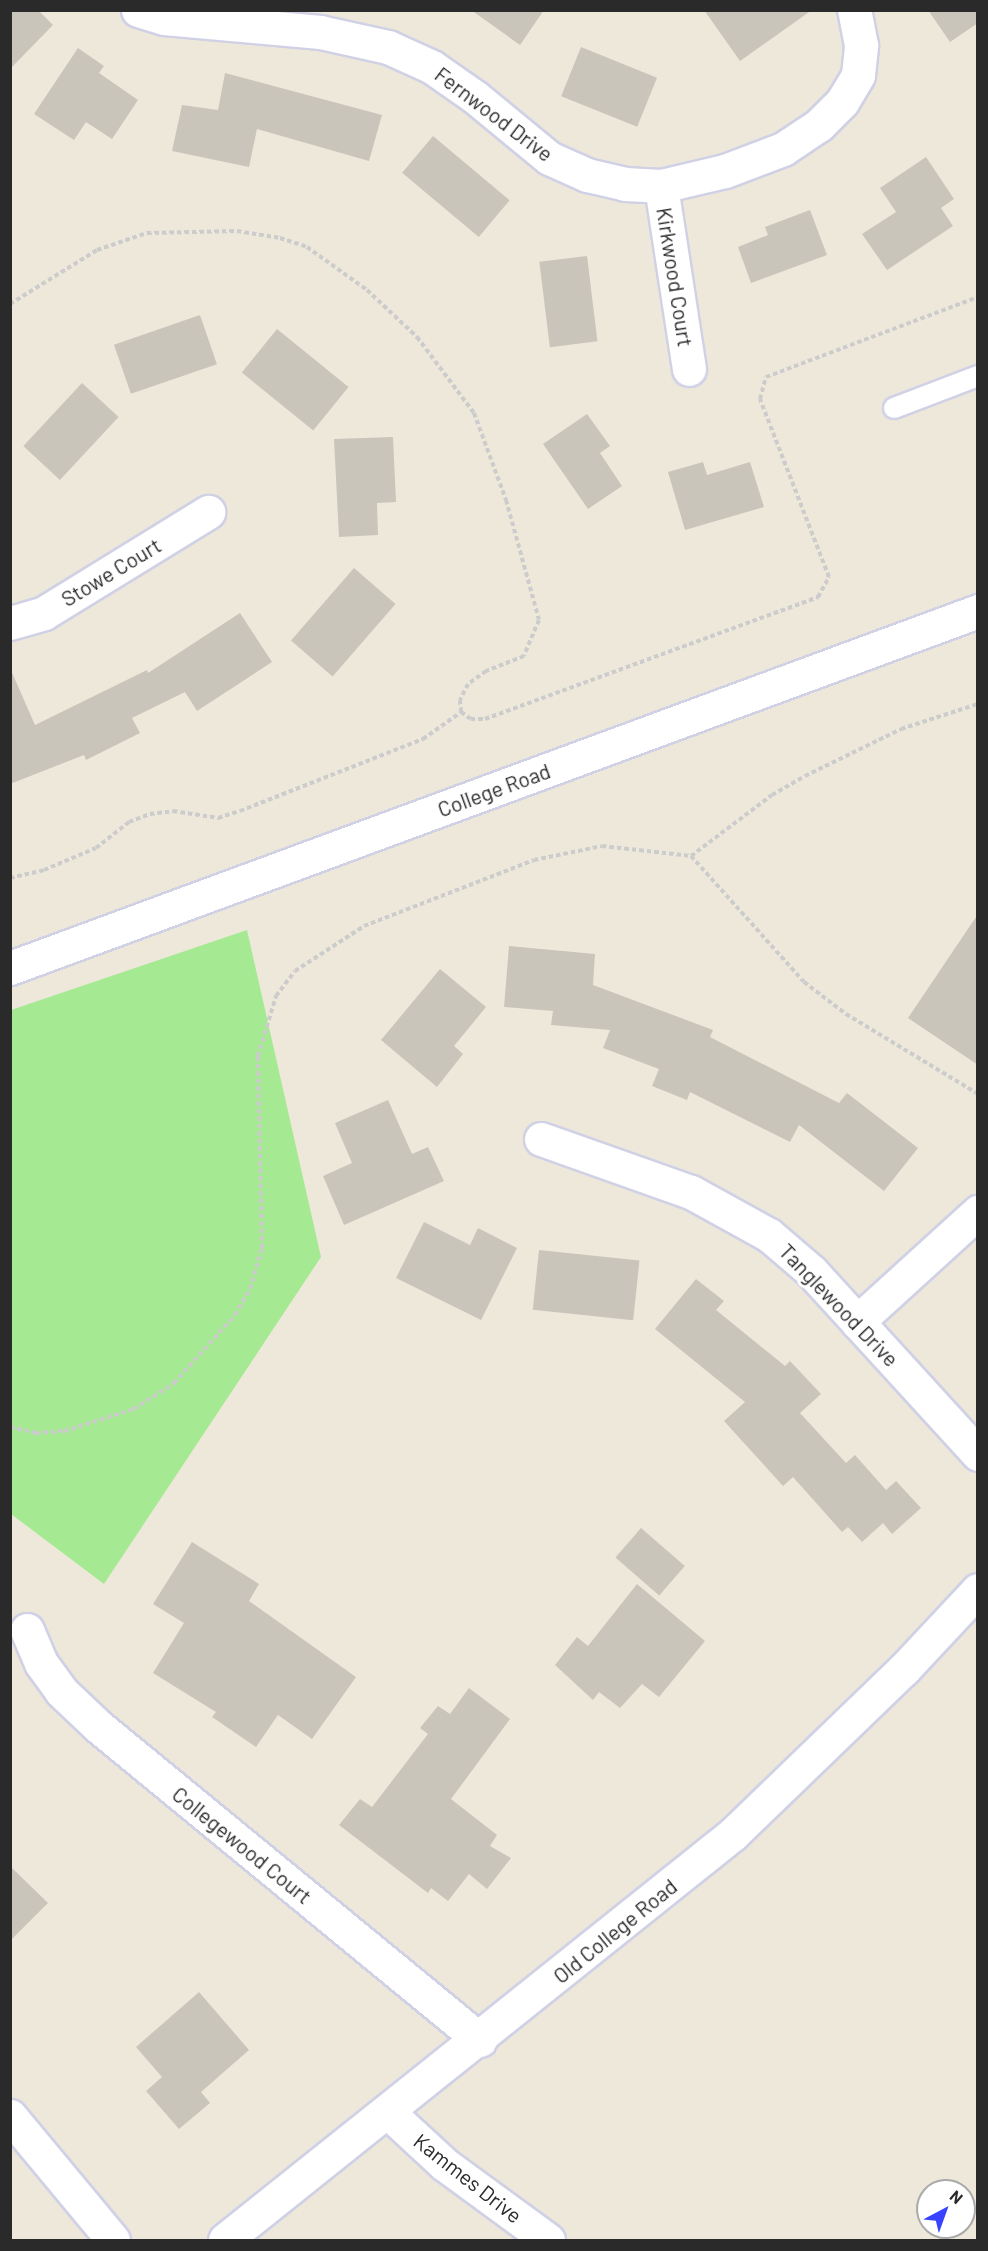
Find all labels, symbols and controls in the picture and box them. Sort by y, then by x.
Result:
street label: Fernwood Drive [430,61,558,167]
street label: Kirkwood Court [652,206,698,348]
street label: Stowe Court [57,532,165,612]
street label: College Road [434,758,554,822]
street label: Tanglewood Drive [774,1238,904,1372]
street label: Collegewood Court [167,1781,317,1909]
street label: Old College Road [548,1873,682,1989]
street label: Kammes Drive [409,2128,527,2228]
north arrow [916,2179,976,2239]
text: N [947,2186,967,2207]

